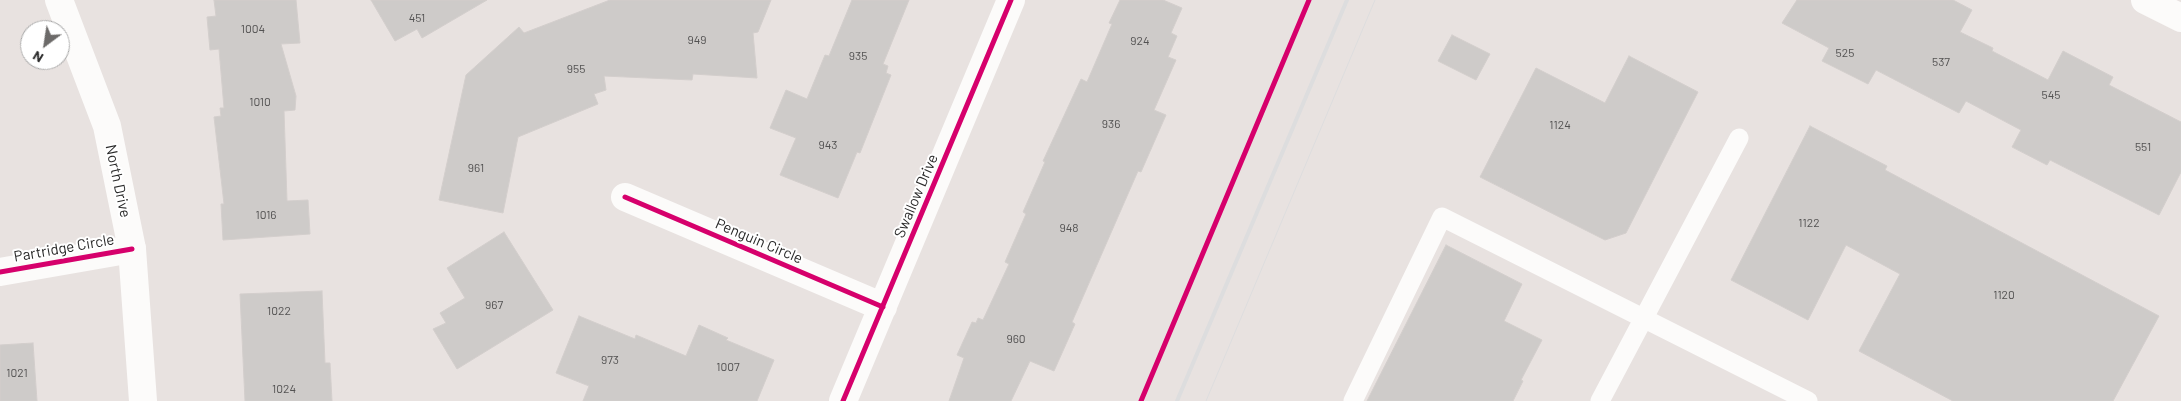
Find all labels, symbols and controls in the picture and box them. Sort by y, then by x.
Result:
house number: 451 [409,11,425,25]
north arrow [20,20,70,70]
house number: 1004 [241,22,265,36]
house number: 949 [687,33,707,47]
house number: 924 [1130,34,1150,48]
house number: 525 [1836,46,1854,60]
text: N [29,48,46,67]
house number: 935 [849,49,867,63]
house number: 537 [1932,55,1950,69]
house number: 955 [567,62,585,76]
house number: 545 [2042,88,2060,102]
house number: 1010 [249,95,271,109]
house number: 936 [1102,117,1120,131]
house number: 1124 [1549,118,1571,132]
house number: 943 [818,138,838,152]
house number: 551 [2135,140,2151,154]
street label: North Drive [102,143,134,219]
street label: Swallow Drive [890,151,942,241]
house number: 961 [468,161,484,175]
house number: 1016 [255,208,277,222]
street label: Penguin Circle [713,215,805,267]
house number: 1122 [1798,216,1820,230]
house number: 948 [1059,221,1079,235]
street label: Partridge Circle [12,230,116,266]
house number: 1120 [1993,288,2015,302]
house number: 967 [485,298,503,312]
house number: 1022 [267,304,291,318]
house number: 960 [1006,332,1026,346]
house number: 973 [601,353,619,367]
house number: 1007 [716,360,740,374]
house number: 1021 [6,366,28,380]
house number: 1024 [272,382,296,396]

